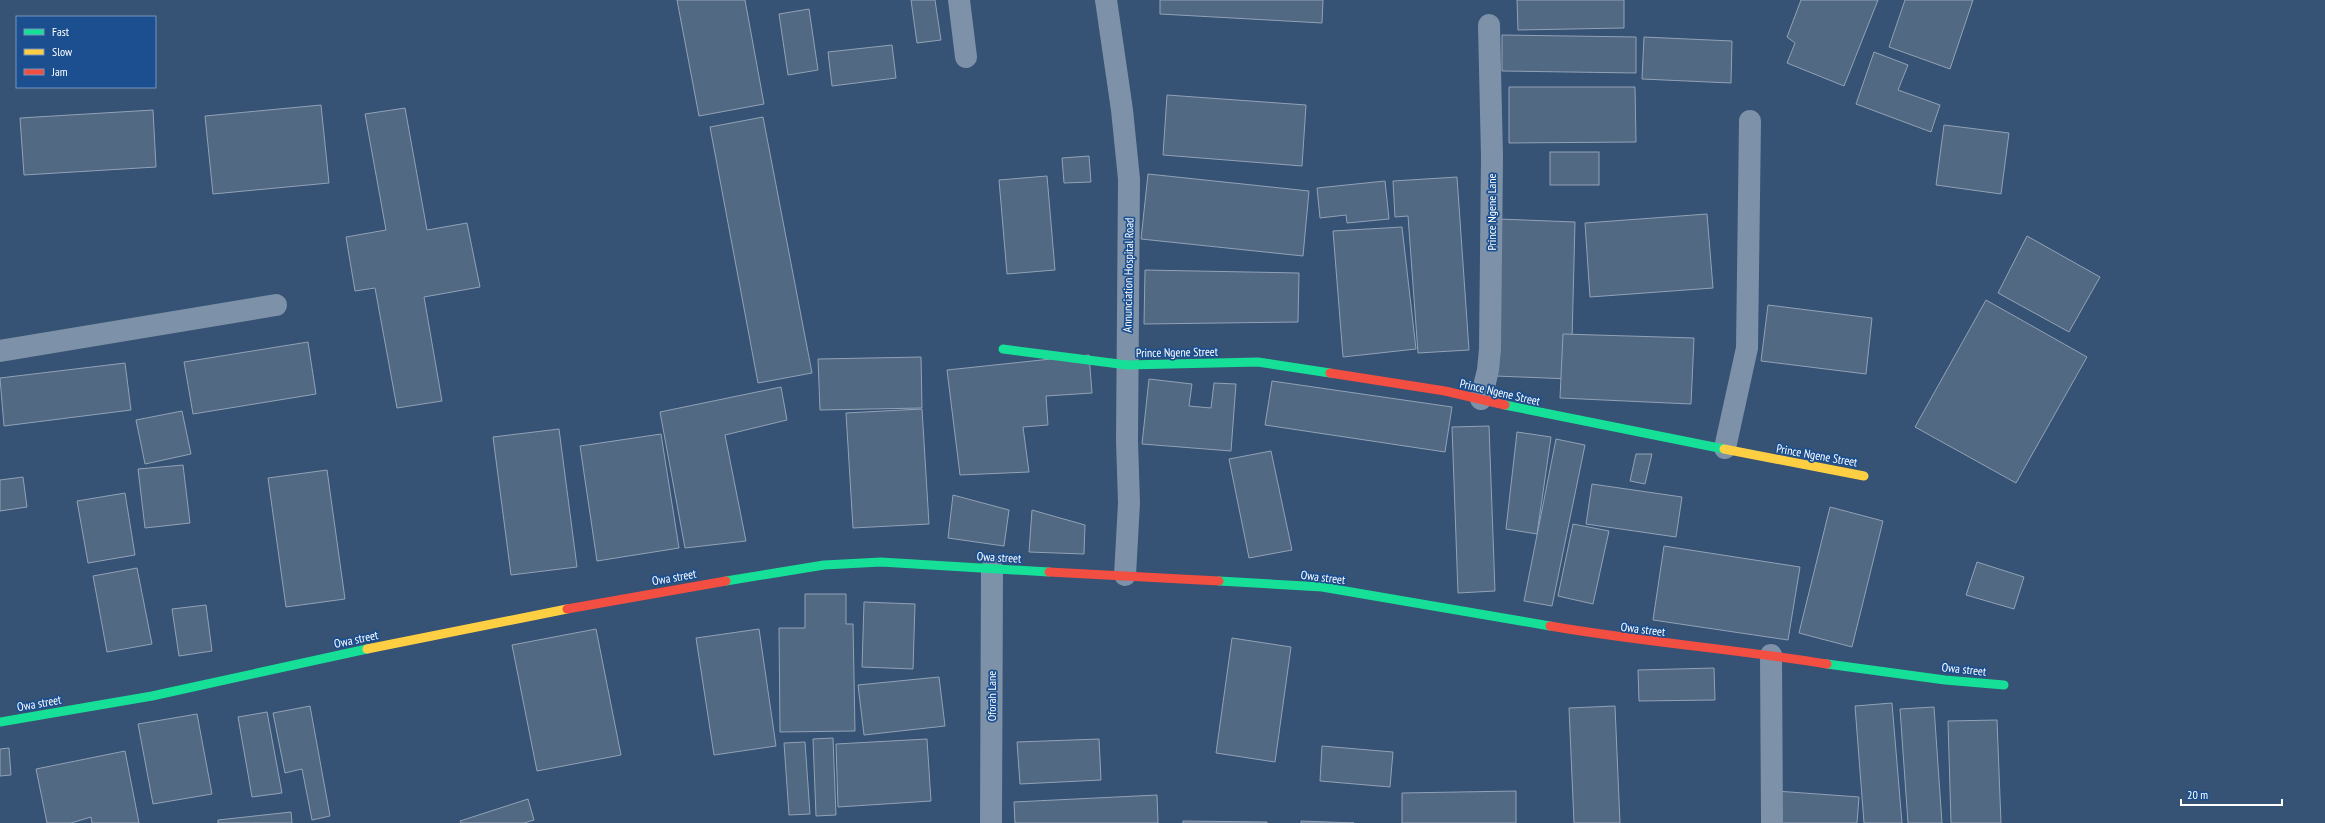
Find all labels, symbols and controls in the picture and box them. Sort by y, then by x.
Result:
legend [16,16,156,88]
text: Fast [52,24,70,39]
text: Slow [52,44,73,59]
text: Jam [51,64,68,79]
street label: Prince Ngene Lane [1484,173,1499,251]
street label: Annunciation Hospital Road [1120,218,1136,332]
street label: Prince Ngene Street [1136,344,1219,360]
street label: Prince Ngene Street [1458,375,1542,409]
street label: Prince Ngene Street [1775,440,1859,470]
street label: Owa street [976,548,1022,566]
street label: Owa street [651,566,698,588]
street label: Owa street [1300,567,1347,587]
street label: Owa street [1620,619,1667,639]
street label: Owa street [333,627,380,651]
street label: Owa street [1941,659,1988,679]
street label: Oforah Lane [984,671,999,721]
street label: Owa street [16,692,63,714]
scale bar [2181,781,2282,807]
text: 20 m [2187,787,2208,802]

